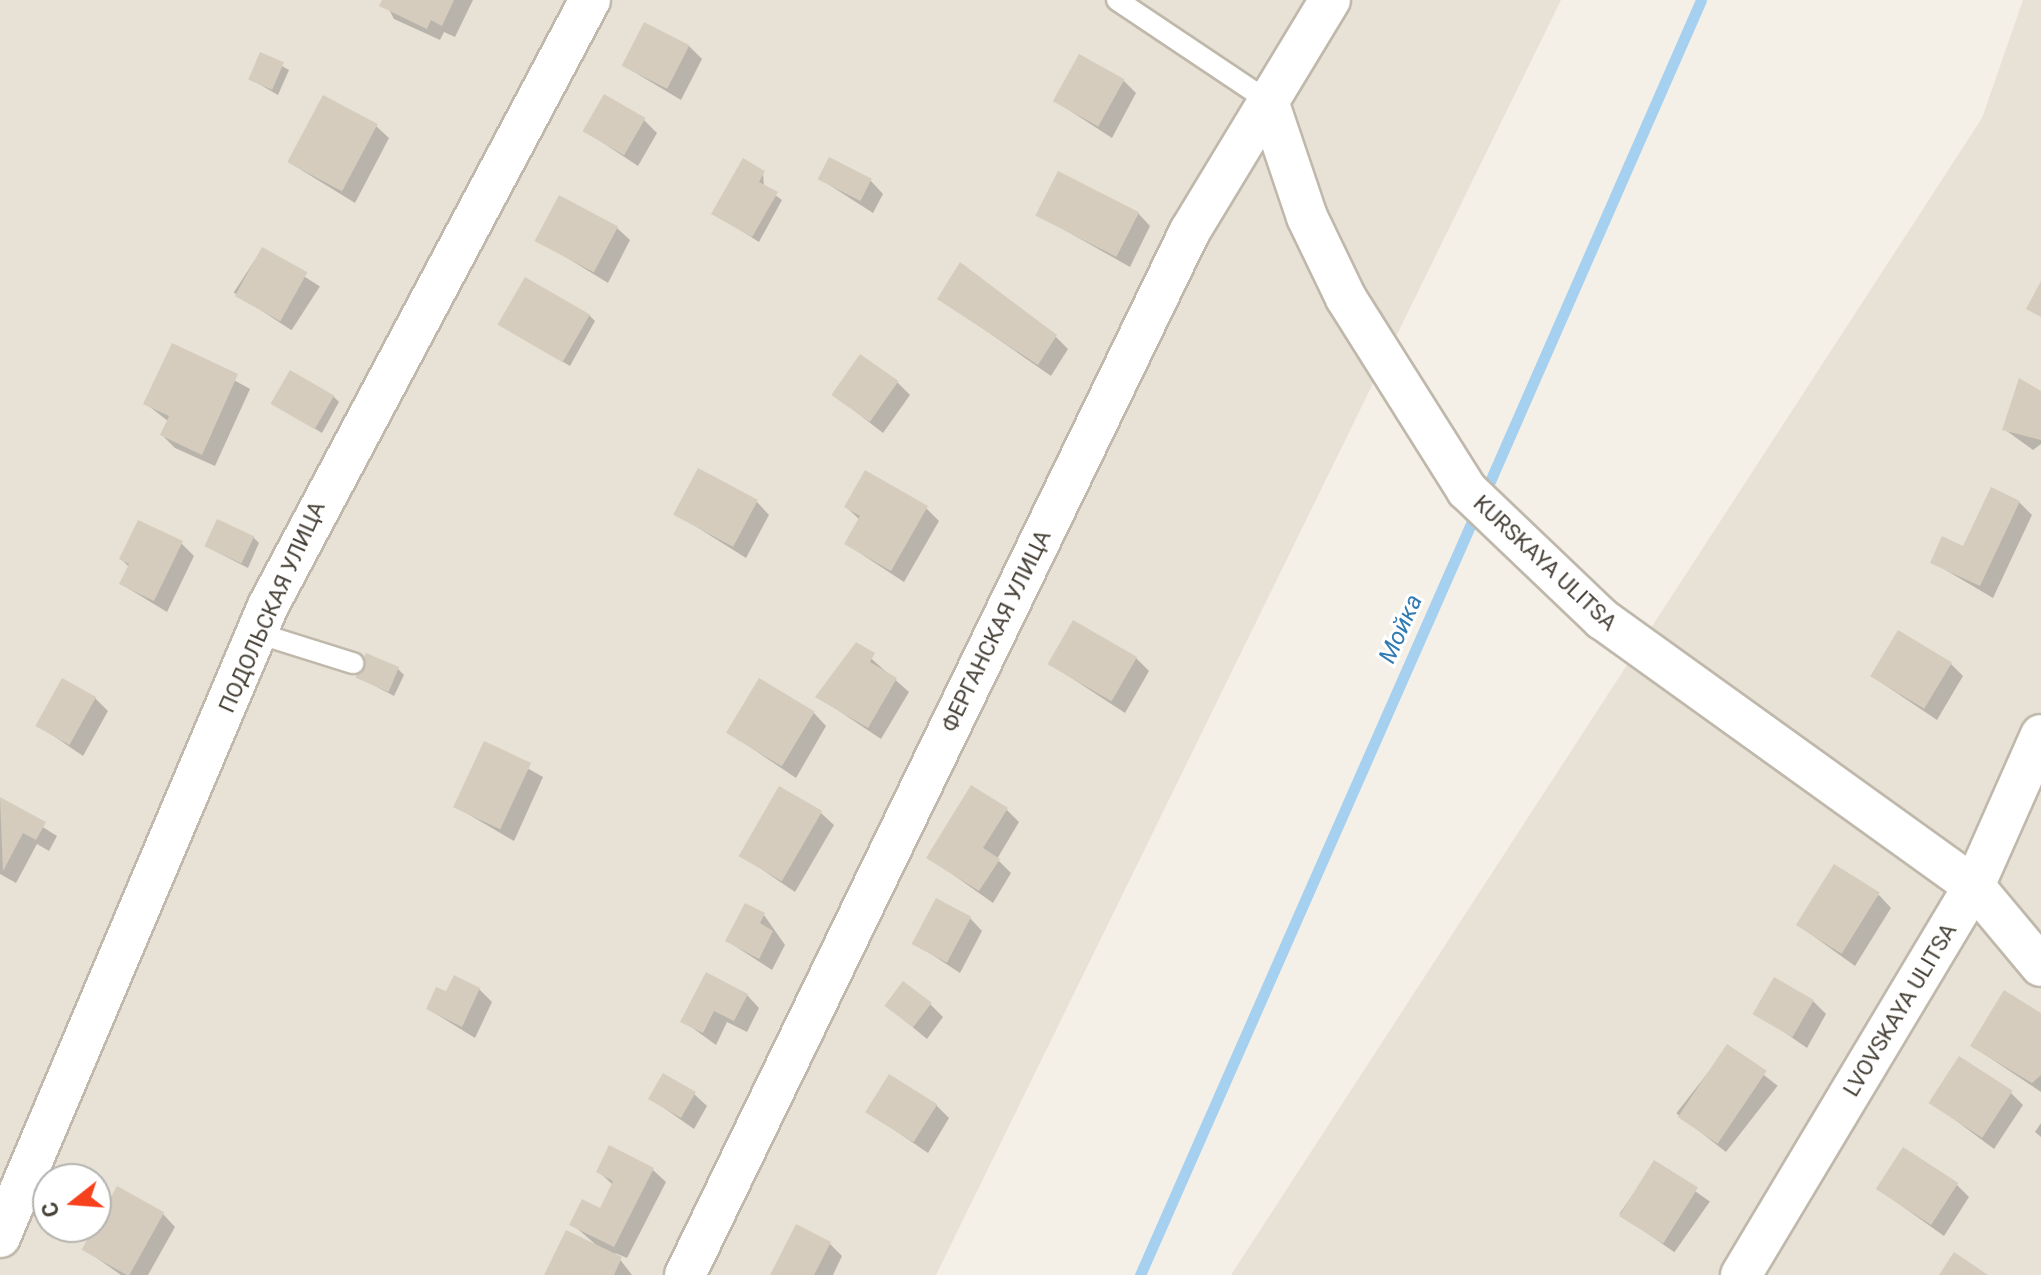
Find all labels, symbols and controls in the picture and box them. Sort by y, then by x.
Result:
street label: KURSKAYA ULITSA [1468,490,1622,636]
street label: ПОДОЛЬСКАЯ УЛИЦА [213,497,331,717]
street label: ФЕРГАНСКАЯ УЛИЦА [936,526,1056,736]
water label: Мойка [1373,590,1429,668]
street label: LVOVSKAYA ULITSA [1838,919,1962,1101]
north arrow [32,1163,112,1243]
text: С [36,1199,65,1220]

